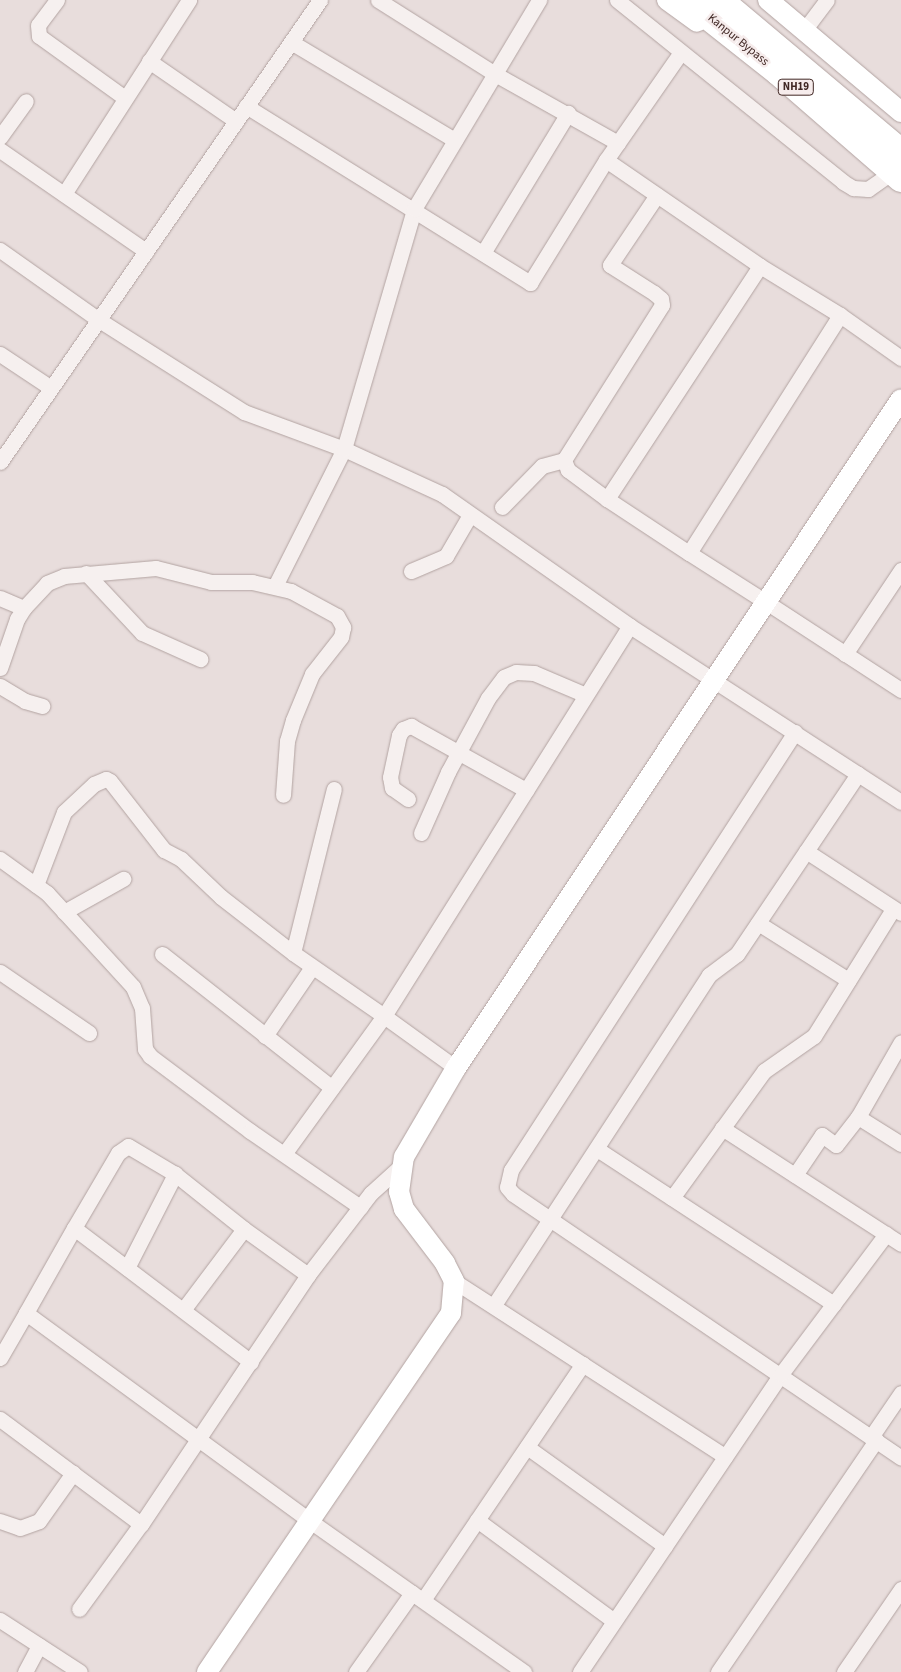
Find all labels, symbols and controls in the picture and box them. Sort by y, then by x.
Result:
street label: Kanpur Bypass [705,11,771,69]
road number: NH19 [777,78,815,95]

